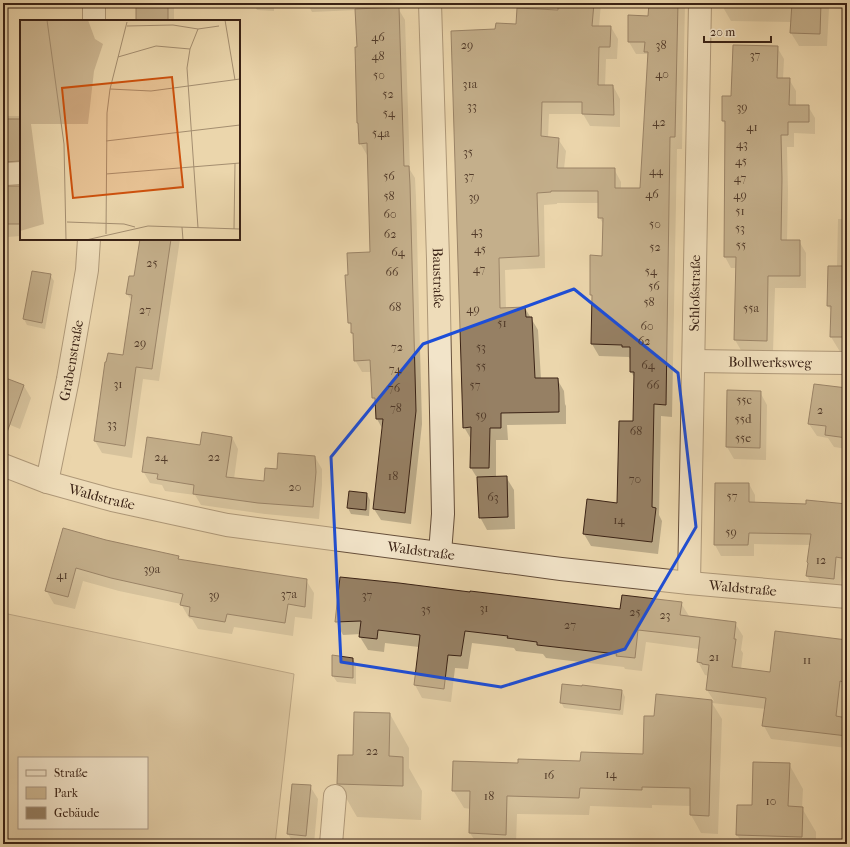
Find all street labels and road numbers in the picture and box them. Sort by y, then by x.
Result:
street label: Baustraße [429,247,447,308]
street label: Schloßstraße [686,254,704,332]
street label: Grabenstraße [56,319,87,402]
street label: Bollwerksweg [728,353,812,372]
street label: Waldstraße [66,480,137,514]
street label: Waldstraße [385,538,456,564]
street label: Waldstraße [707,577,777,600]

